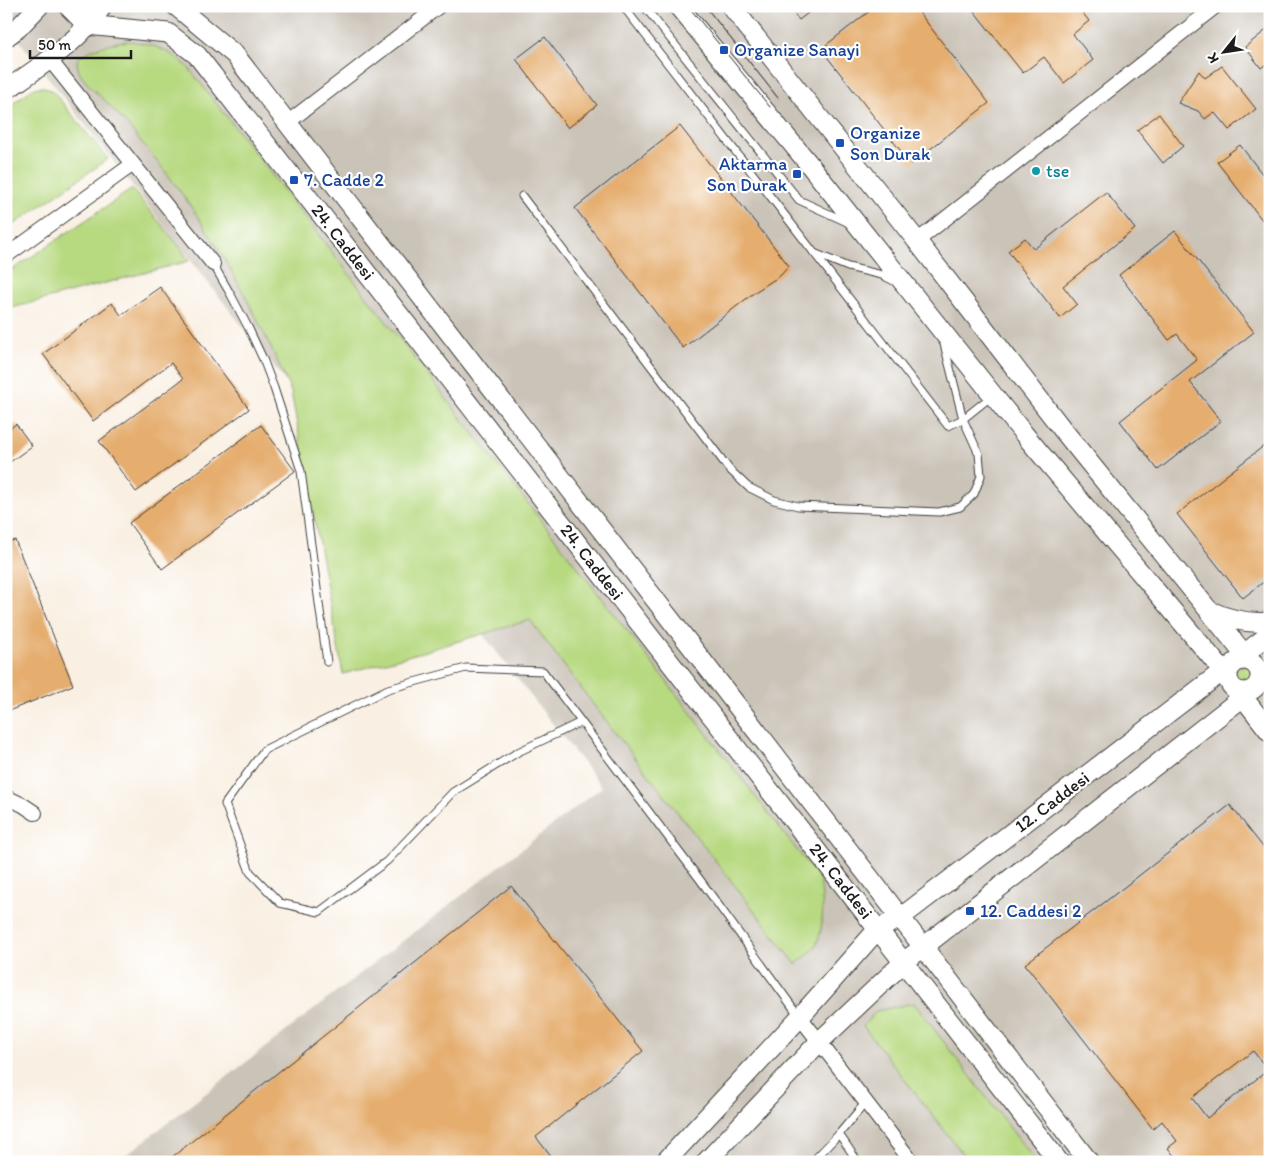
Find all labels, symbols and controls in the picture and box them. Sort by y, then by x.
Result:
scale bar [30,28,131,60]
north arrow [1198,28,1248,78]
text: 50 m [38,36,71,54]
place label: Organize Sanayi [734,39,860,61]
marker: Organize Sanayi [718,44,730,56]
text: K [1203,49,1223,66]
place label: Organize Son Durak [850,122,931,165]
marker: Organize Son Durak [834,137,846,149]
place label: Aktarma Son Durak [707,153,788,196]
place label: tse [1046,160,1069,182]
marker: tse [1030,165,1042,177]
marker: Aktarma Son Durak [791,168,803,180]
place label: 7. Cadde 2 [304,169,385,191]
marker: 7. Cadde 2 [288,174,300,186]
street label: 24. Caddesi [306,200,380,284]
street label: 24. Caddesi [555,520,629,604]
street label: 12. Caddesi [1010,767,1094,837]
street label: 24. Caddesi [804,839,878,923]
place label: 12. Caddesi 2 [980,900,1082,922]
marker: 12. Caddesi 2 [964,905,976,917]

